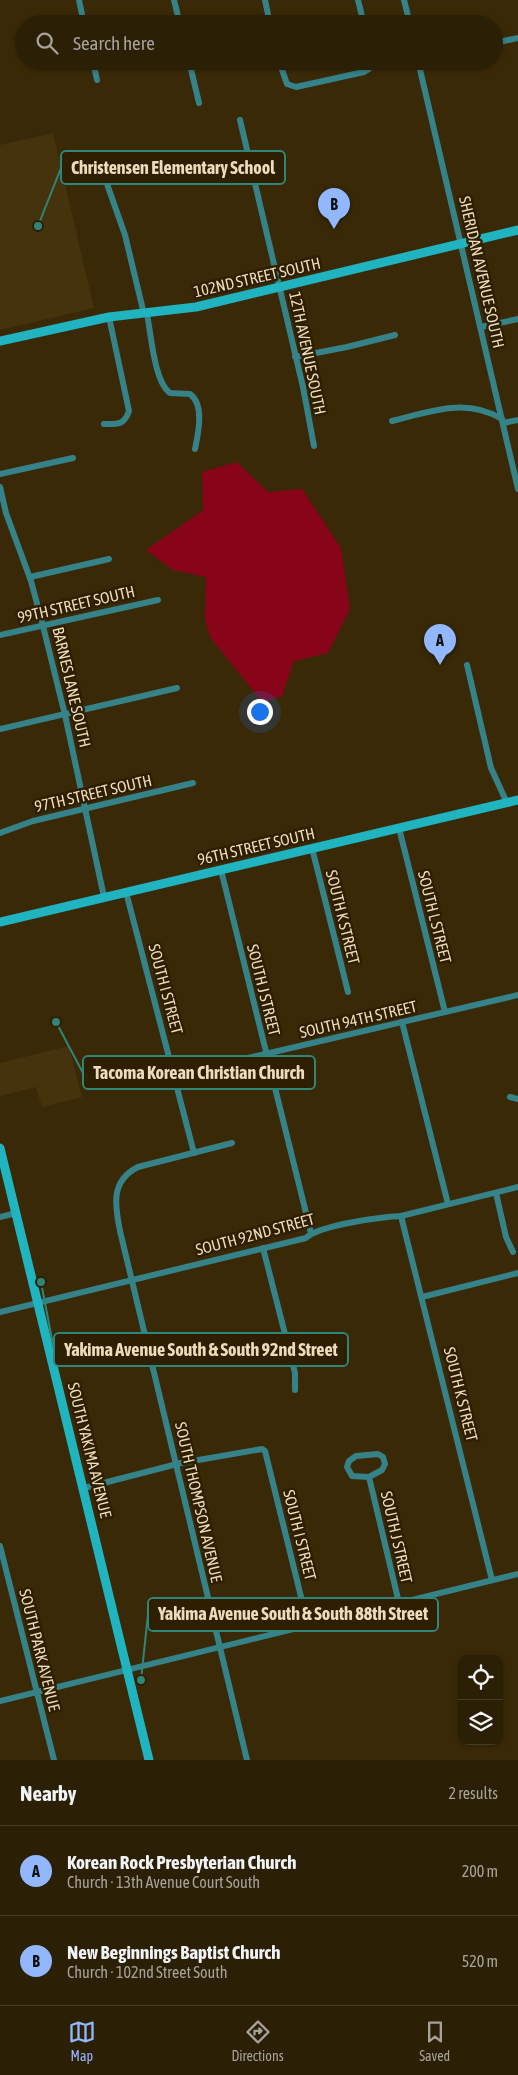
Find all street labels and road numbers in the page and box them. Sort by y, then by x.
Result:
street label: SHERIDAN AVENUE SOUTH [456,194,508,350]
street label: 102ND STREET SOUTH [192,254,322,300]
street label: 12TH AVENUE SOUTH [286,290,330,416]
street label: 99TH STREET SOUTH [16,582,136,626]
street label: BARNES LANE SOUTH [49,625,95,749]
street label: 97TH STREET SOUTH [33,771,153,815]
street label: 96TH STREET SOUTH [196,824,316,868]
street label: SOUTH K STREET [323,868,363,966]
street label: SOUTH L STREET [415,869,455,965]
street label: SOUTH I STREET [145,942,187,1036]
street label: SOUTH J STREET [244,942,284,1038]
street label: SOUTH 94TH STREET [298,997,418,1041]
street label: SOUTH 92ND STREET [194,1210,316,1258]
street label: SOUTH K STREET [441,1345,481,1443]
street label: SOUTH YAKIMA AVENUE [64,1381,116,1520]
street label: SOUTH THOMPSON AVENUE [172,1420,226,1584]
street label: SOUTH I STREET [280,1488,320,1582]
street label: SOUTH J STREET [378,1489,416,1585]
street label: SOUTH PARK AVENUE [16,1587,64,1713]

